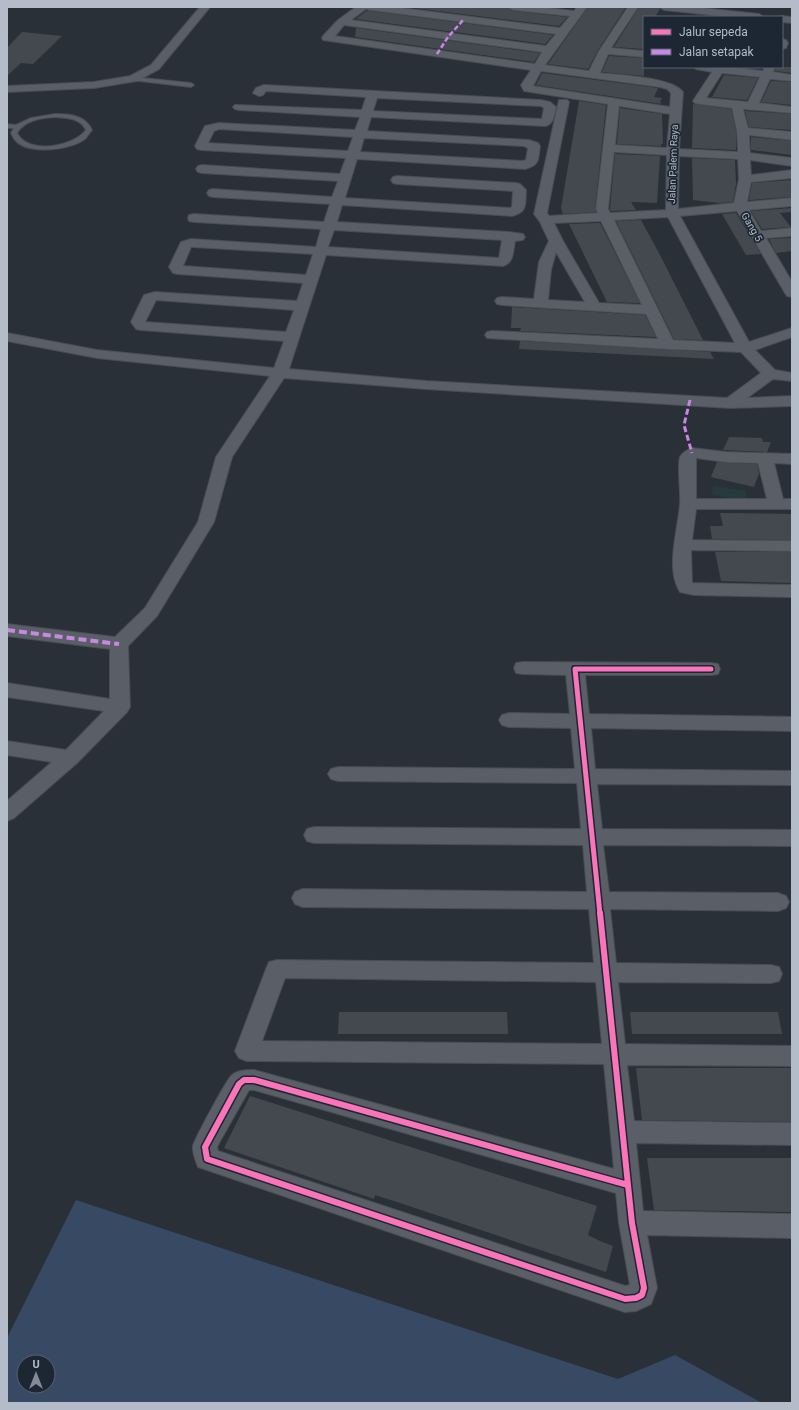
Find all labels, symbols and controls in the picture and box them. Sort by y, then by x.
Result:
legend [643,16,783,68]
text: Jalur sepeda [679,25,748,39]
text: Jalan setapak [679,45,754,59]
street label: Jalan Palem Raya [666,124,680,204]
street label: Gang 5 [739,211,765,244]
north arrow [16,1354,56,1394]
text: U [32,1358,40,1371]

